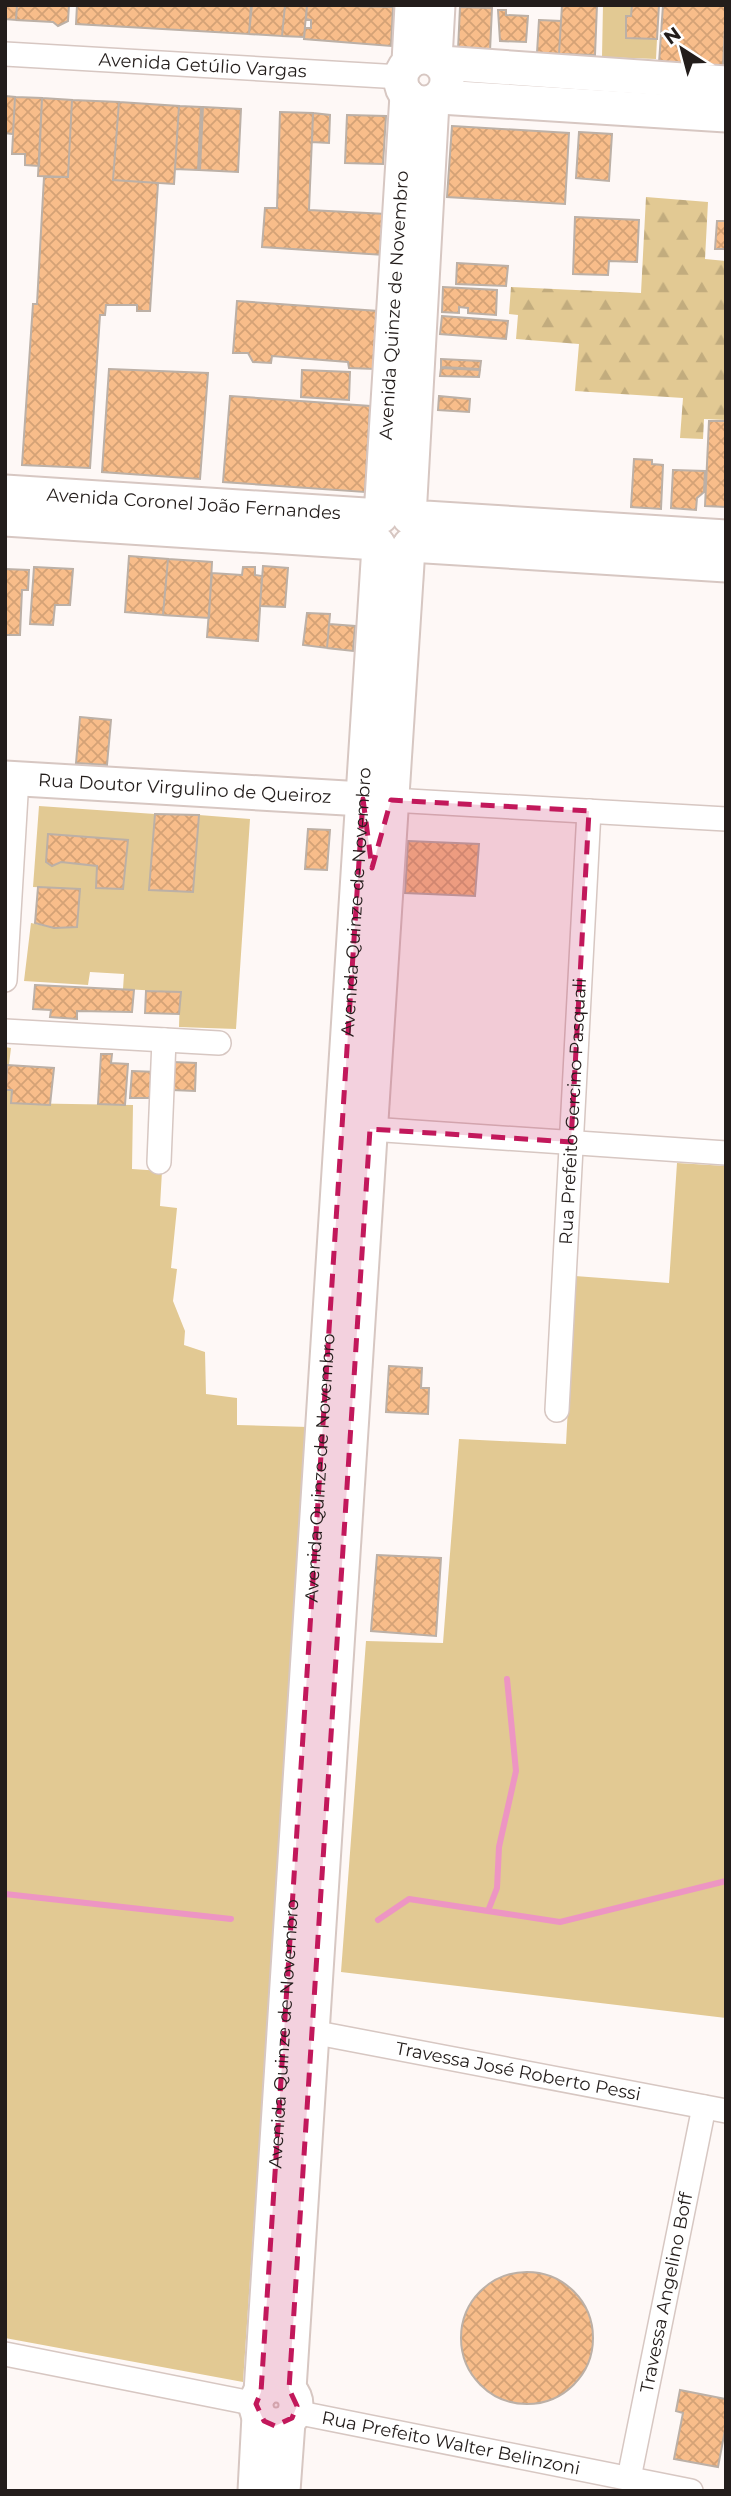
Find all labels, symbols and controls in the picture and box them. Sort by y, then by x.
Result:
north arrow [647,14,717,84]
text: N [659,22,685,49]
street label: Avenida Getúlio Vargas [98,48,307,83]
street label: Avenida Quinze de Novembro [375,170,413,440]
street label: Avenida Coronel João Fernandes [46,484,342,524]
street label: Avenida Quinze de Novembro [337,767,376,1037]
street label: Rua Doutor Virgulino de Queiroz [38,769,332,808]
street label: Rua Prefeito Gercino Pasquali [555,978,591,1245]
street label: Avenida Quinze de Novembro [300,1333,340,1603]
street label: Avenida Quinze de Novembro [264,1898,303,2169]
street label: Travessa José Roberto Pessi [394,2037,643,2106]
street label: Travessa Angelino Boff [635,2190,698,2395]
street label: Rua Prefeito Walter Belinzoni [320,2407,582,2480]

